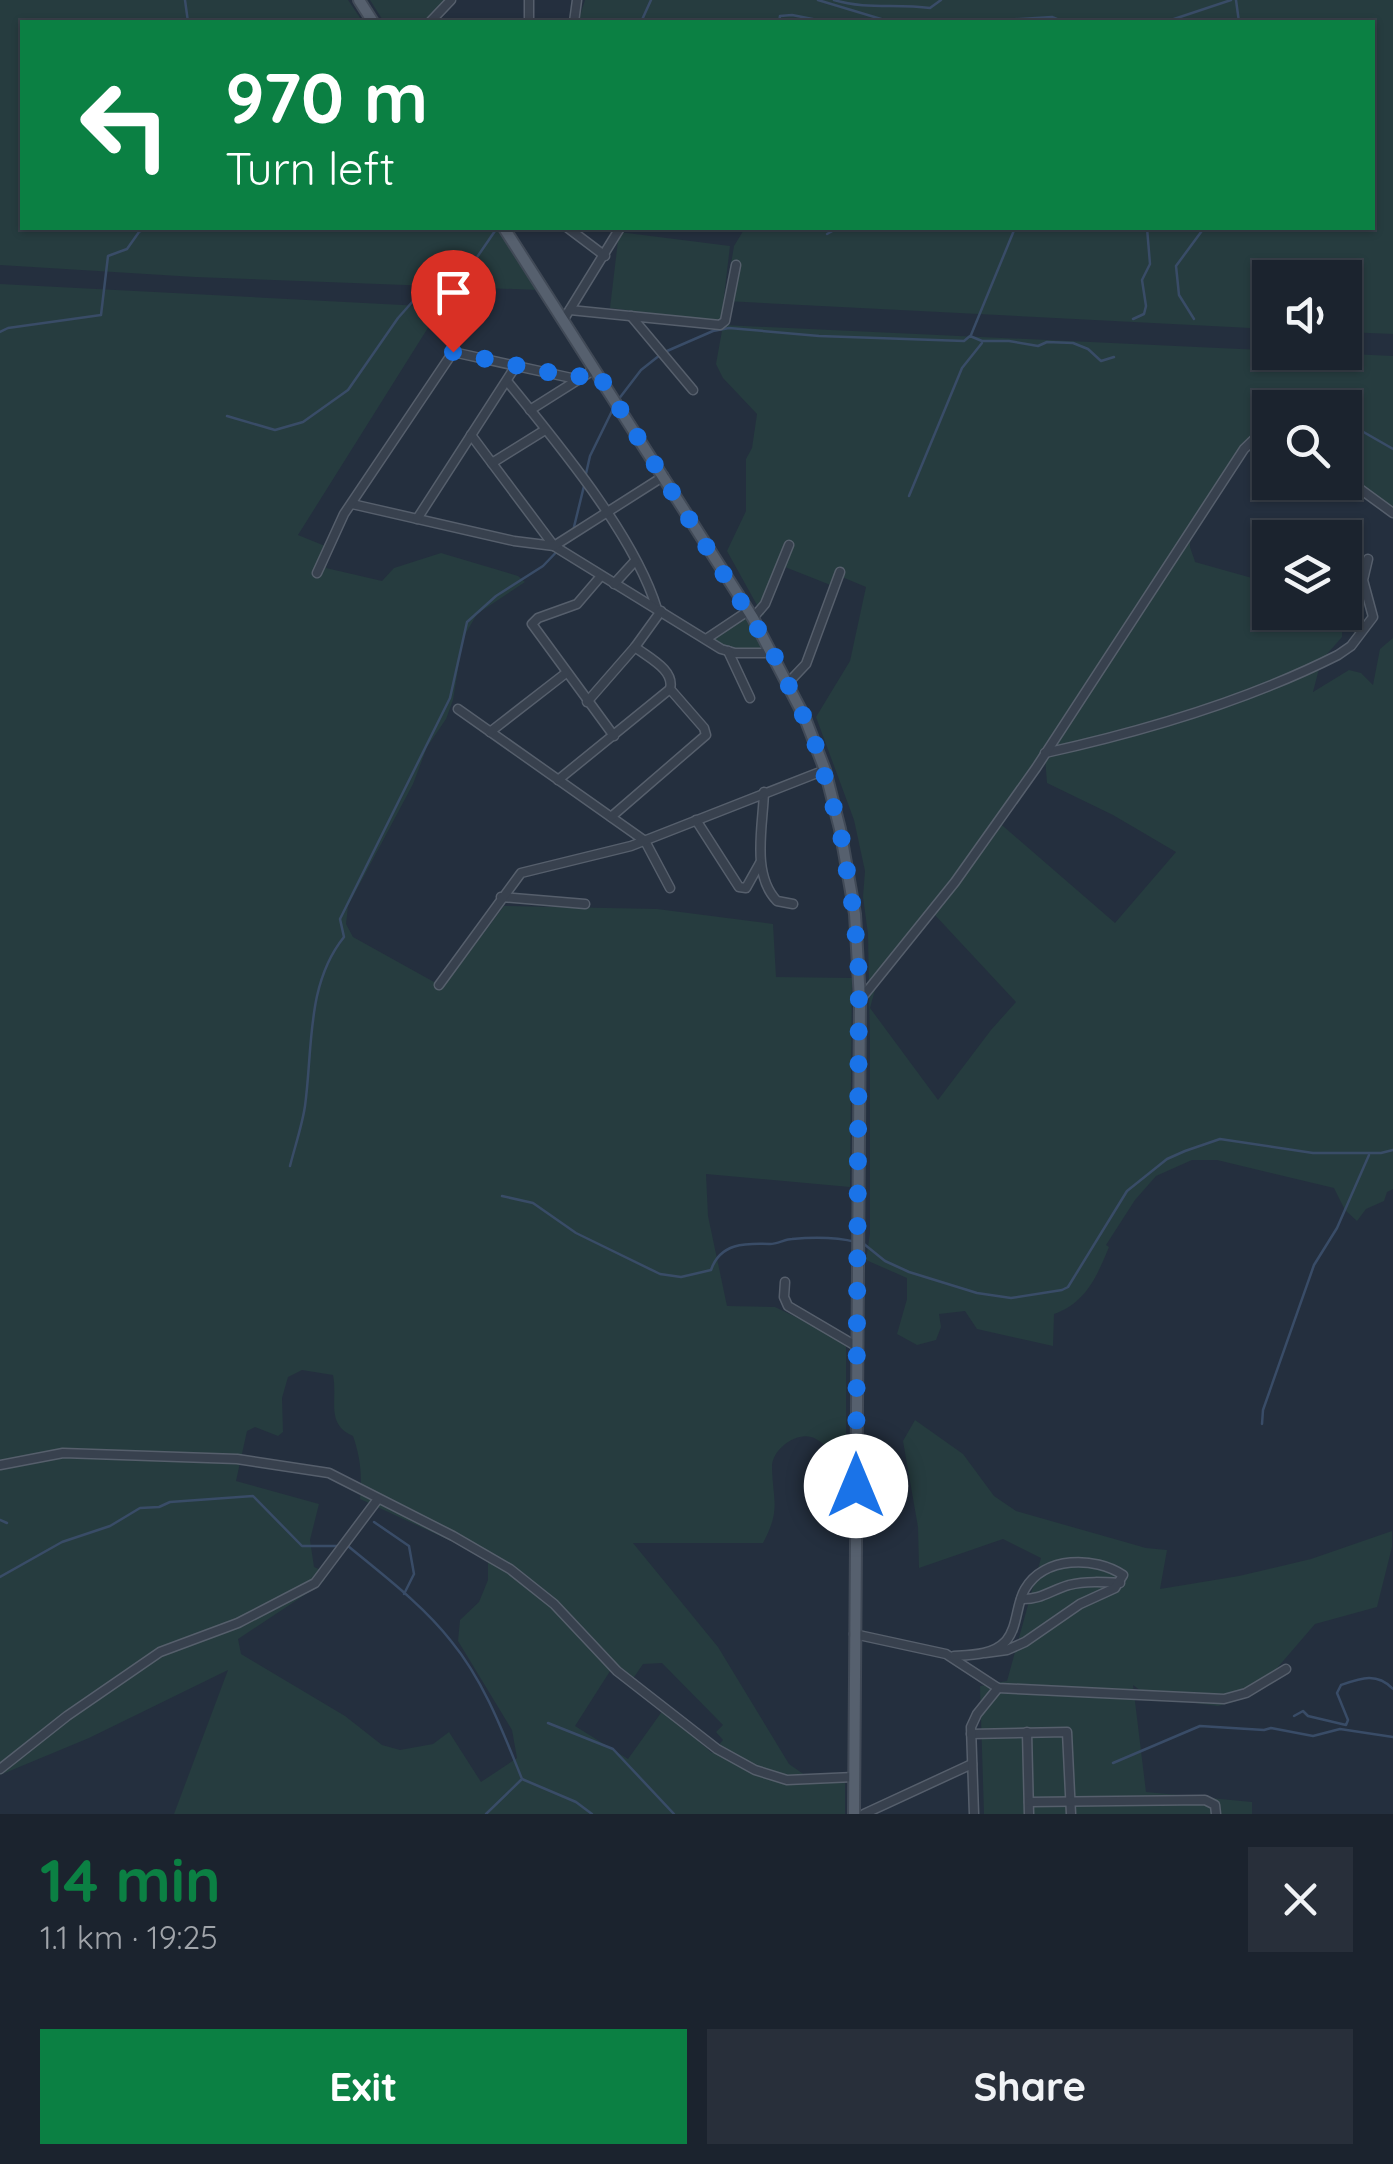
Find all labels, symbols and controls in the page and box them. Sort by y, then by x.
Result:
text: 970 m [225,53,428,141]
icon: left [60,60,190,190]
text: Turn left [225,140,395,196]
pin [411,250,496,353]
map controls [1252,260,1362,630]
button: sound [1252,260,1362,370]
icon: arrive [426,265,481,320]
button: search [1252,390,1362,500]
button: layers [1252,520,1362,630]
position arrow [804,1434,908,1538]
text: 14 min [40,1842,221,1917]
button: close [1248,1847,1353,1952]
text: 1.1 km · 19:25 [40,1917,218,1957]
button: Exit [40,2029,687,2144]
button: Share [707,2029,1353,2144]

